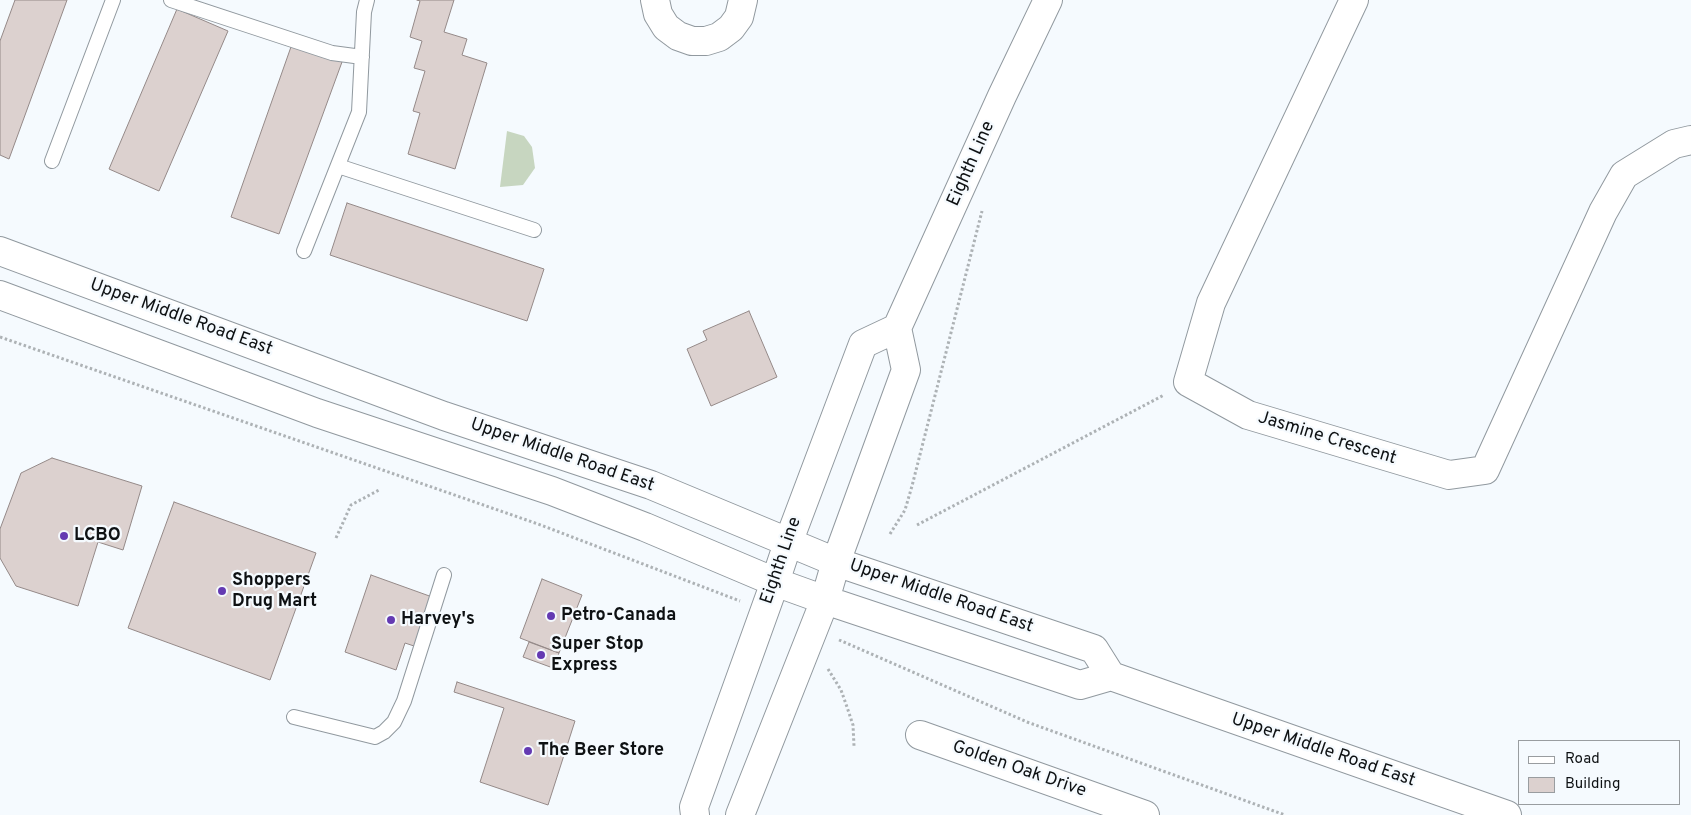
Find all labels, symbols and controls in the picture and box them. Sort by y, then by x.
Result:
street label: Eighth Line [944,118,1000,210]
street label: Upper Middle Road East [87,275,275,361]
street label: Jasmine Crescent [1255,408,1399,470]
street label: Upper Middle Road East [467,414,657,498]
street label: Eighth Line [757,515,807,607]
place label: LCBO [74,525,121,547]
marker: LCBO [58,530,70,542]
street label: Upper Middle Road East [846,555,1036,639]
place label: Shoppers Drug Mart [232,570,317,612]
marker: Shoppers Drug Mart [216,585,228,597]
place label: Petro-Canada [561,605,676,627]
place label: Harvey's [401,609,475,631]
marker: Petro-Canada [545,610,557,622]
marker: Harvey's [385,614,397,626]
place label: Super Stop Express [551,634,644,676]
marker: Super Stop Express [535,649,547,661]
street label: Upper Middle Road East [1228,709,1418,793]
street label: Golden Oak Drive [949,737,1089,803]
place label: The Beer Store [538,740,664,762]
legend [1518,740,1681,805]
marker: The Beer Store [522,745,534,757]
text: Road [1565,750,1600,769]
text: Building [1565,775,1620,794]

